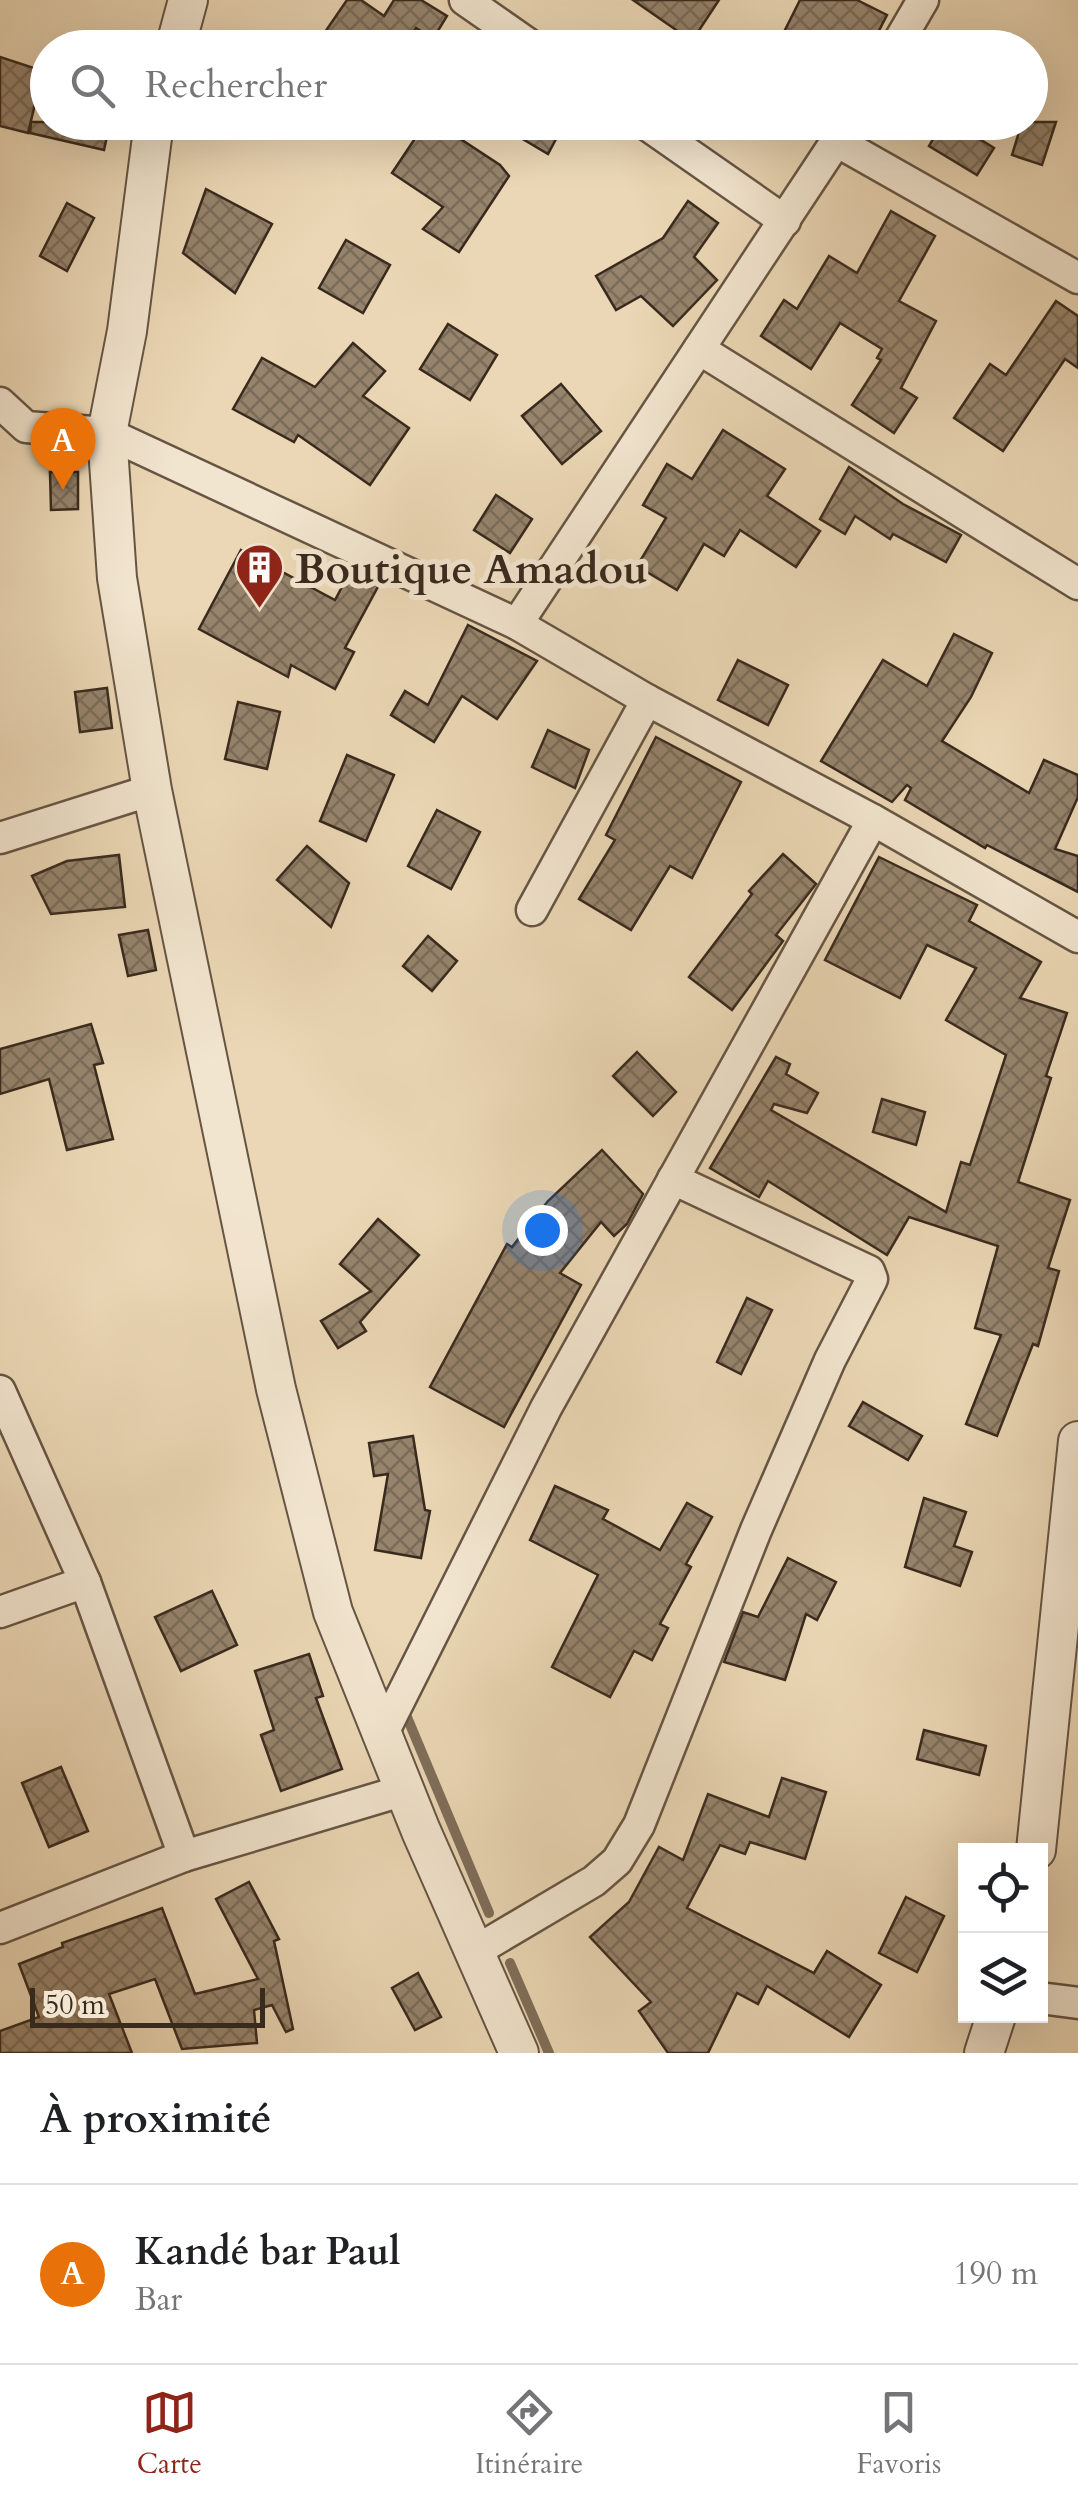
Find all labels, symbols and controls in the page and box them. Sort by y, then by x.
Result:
search box [30,30,1048,140]
icon: search [65,58,120,113]
text: Rechercher [145,59,327,111]
pin: A [30,408,96,490]
place label: Boutique Amadou [295,541,648,598]
building icon: Boutique Amadou [234,542,286,610]
your location [517,1205,568,1256]
map controls [958,1843,1048,2023]
button: locate [958,1843,1048,1933]
button: layers [958,1933,1048,2023]
scale bar [30,1983,265,2028]
text: 50 m [45,1986,105,2024]
text: À proximité [40,2090,272,2147]
text: Kandé bar Paul [135,2226,400,2278]
text: A [60,2252,85,2296]
text: 190 m [953,2252,1038,2296]
text: Bar [135,2278,182,2322]
tab: Carte [137,2385,202,2483]
tab: Itinéraire [475,2385,583,2483]
tab: Favoris [857,2385,941,2483]

